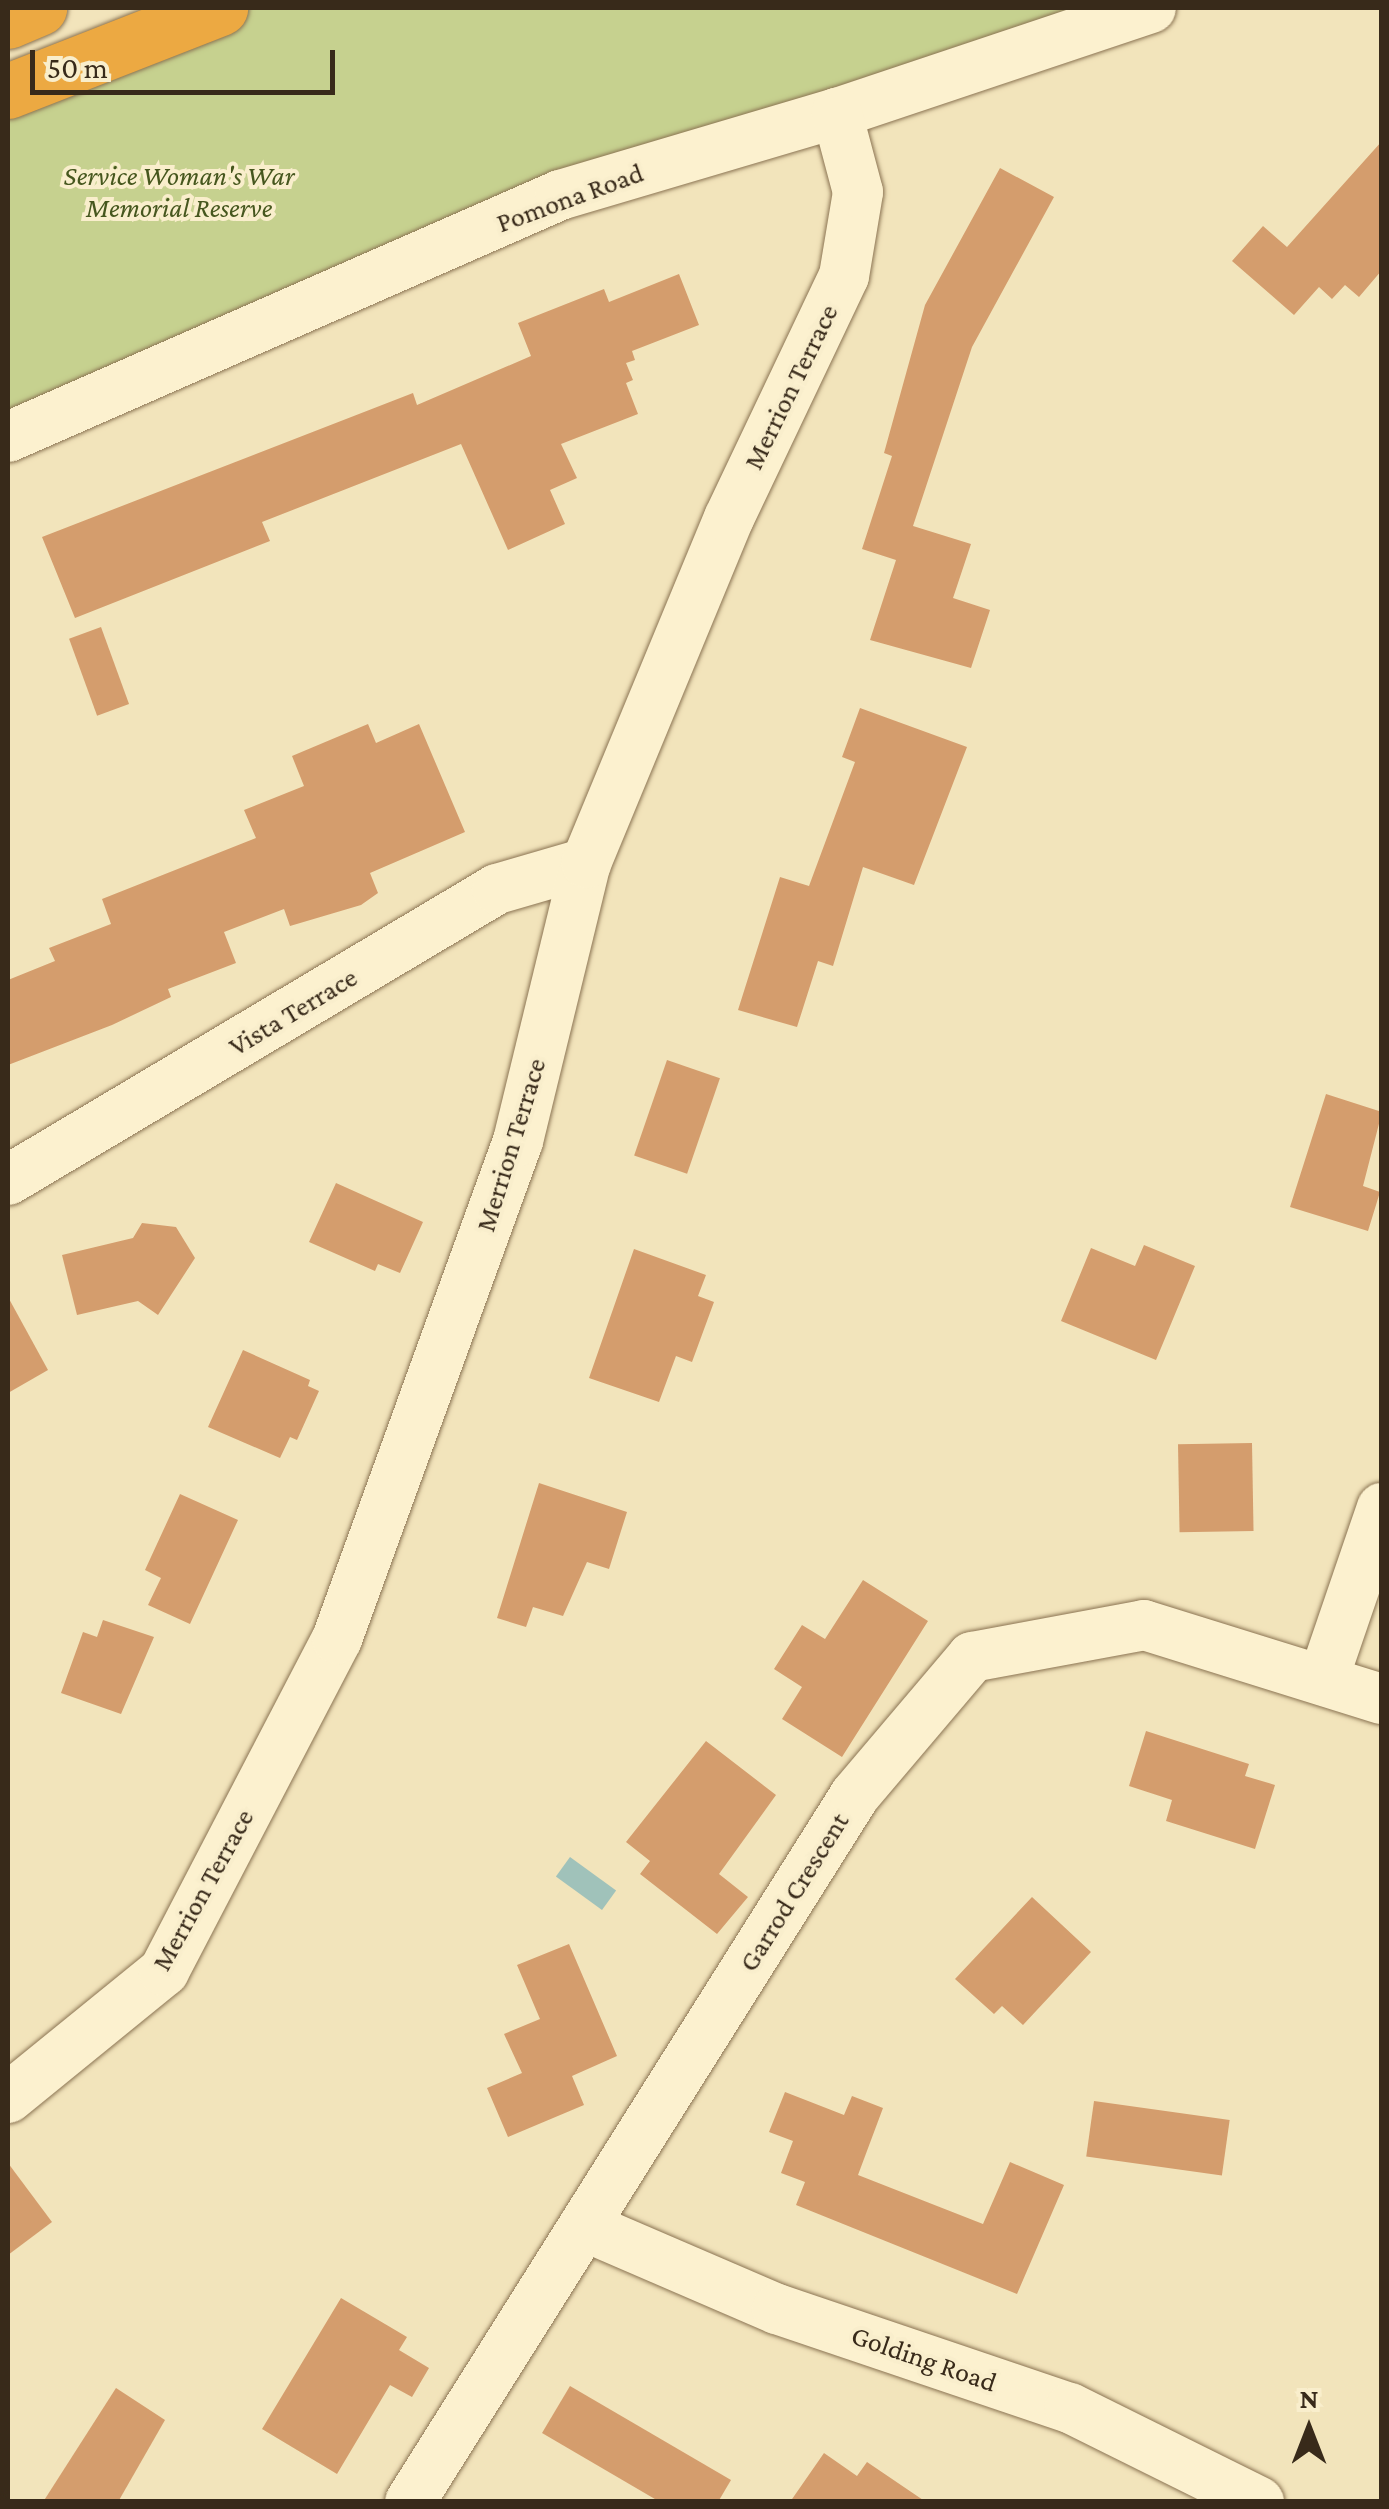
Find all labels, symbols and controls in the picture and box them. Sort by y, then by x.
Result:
scale bar [35,30,340,92]
text: 50 m [47,51,108,84]
street label: Pomona Road [492,156,648,240]
park label: Service Woman's War Memorial Reserve [64,159,294,225]
street label: Merrion Terrace [737,299,845,475]
street label: Vista Terrace [223,961,363,1063]
street label: Merrion Terrace [469,1054,553,1236]
street label: Merrion Terrace [145,1803,261,1977]
street label: Garrod Crescent [732,1806,856,1978]
street label: Golding Road [847,2318,1001,2400]
north arrow [1259,2379,1359,2479]
text: N [1299,2383,1319,2414]

